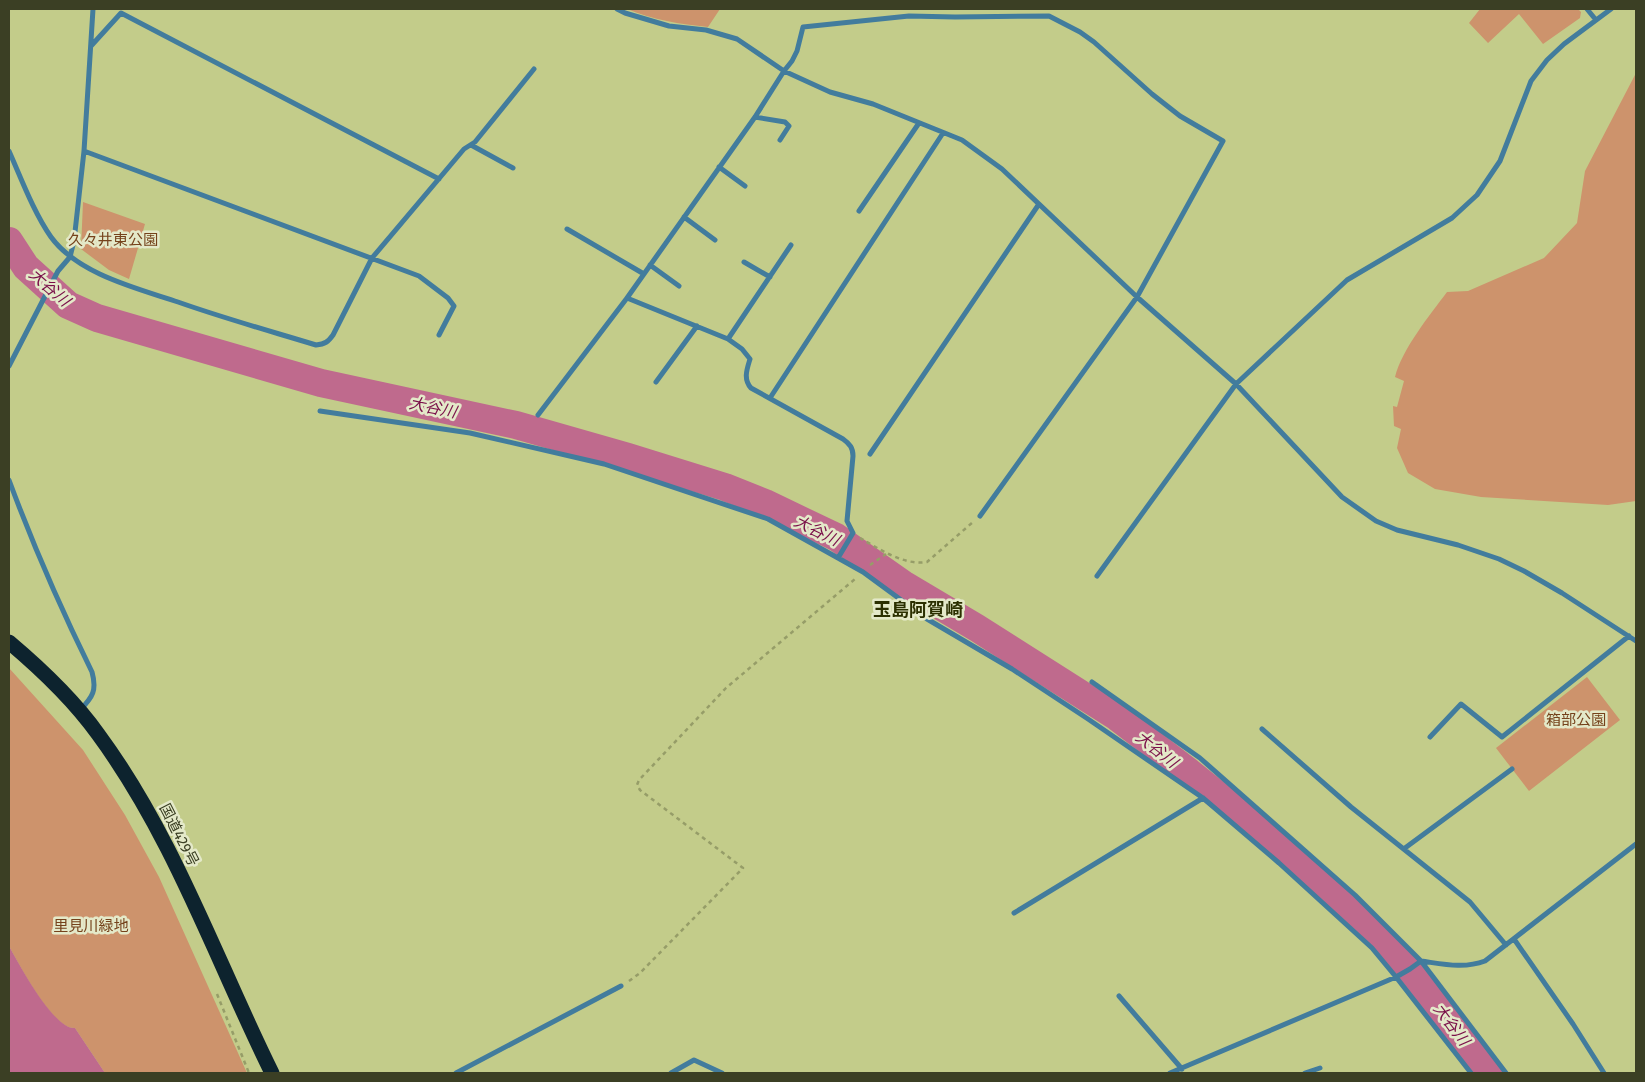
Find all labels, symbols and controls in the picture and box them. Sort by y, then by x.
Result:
park label: 久々井東公園 [68,231,158,249]
water label: 大谷川 [25,264,76,312]
water label: 大谷川 [407,393,460,422]
water label: 大谷川 [791,511,844,550]
district label: 玉島阿賀崎 [873,599,963,621]
park label: 箱部公園 [1546,711,1606,729]
water label: 大谷川 [1132,727,1183,773]
street label: 国道429号 [156,801,202,869]
park label: 里見川緑地 [53,917,129,935]
water label: 大谷川 [1430,999,1475,1051]

